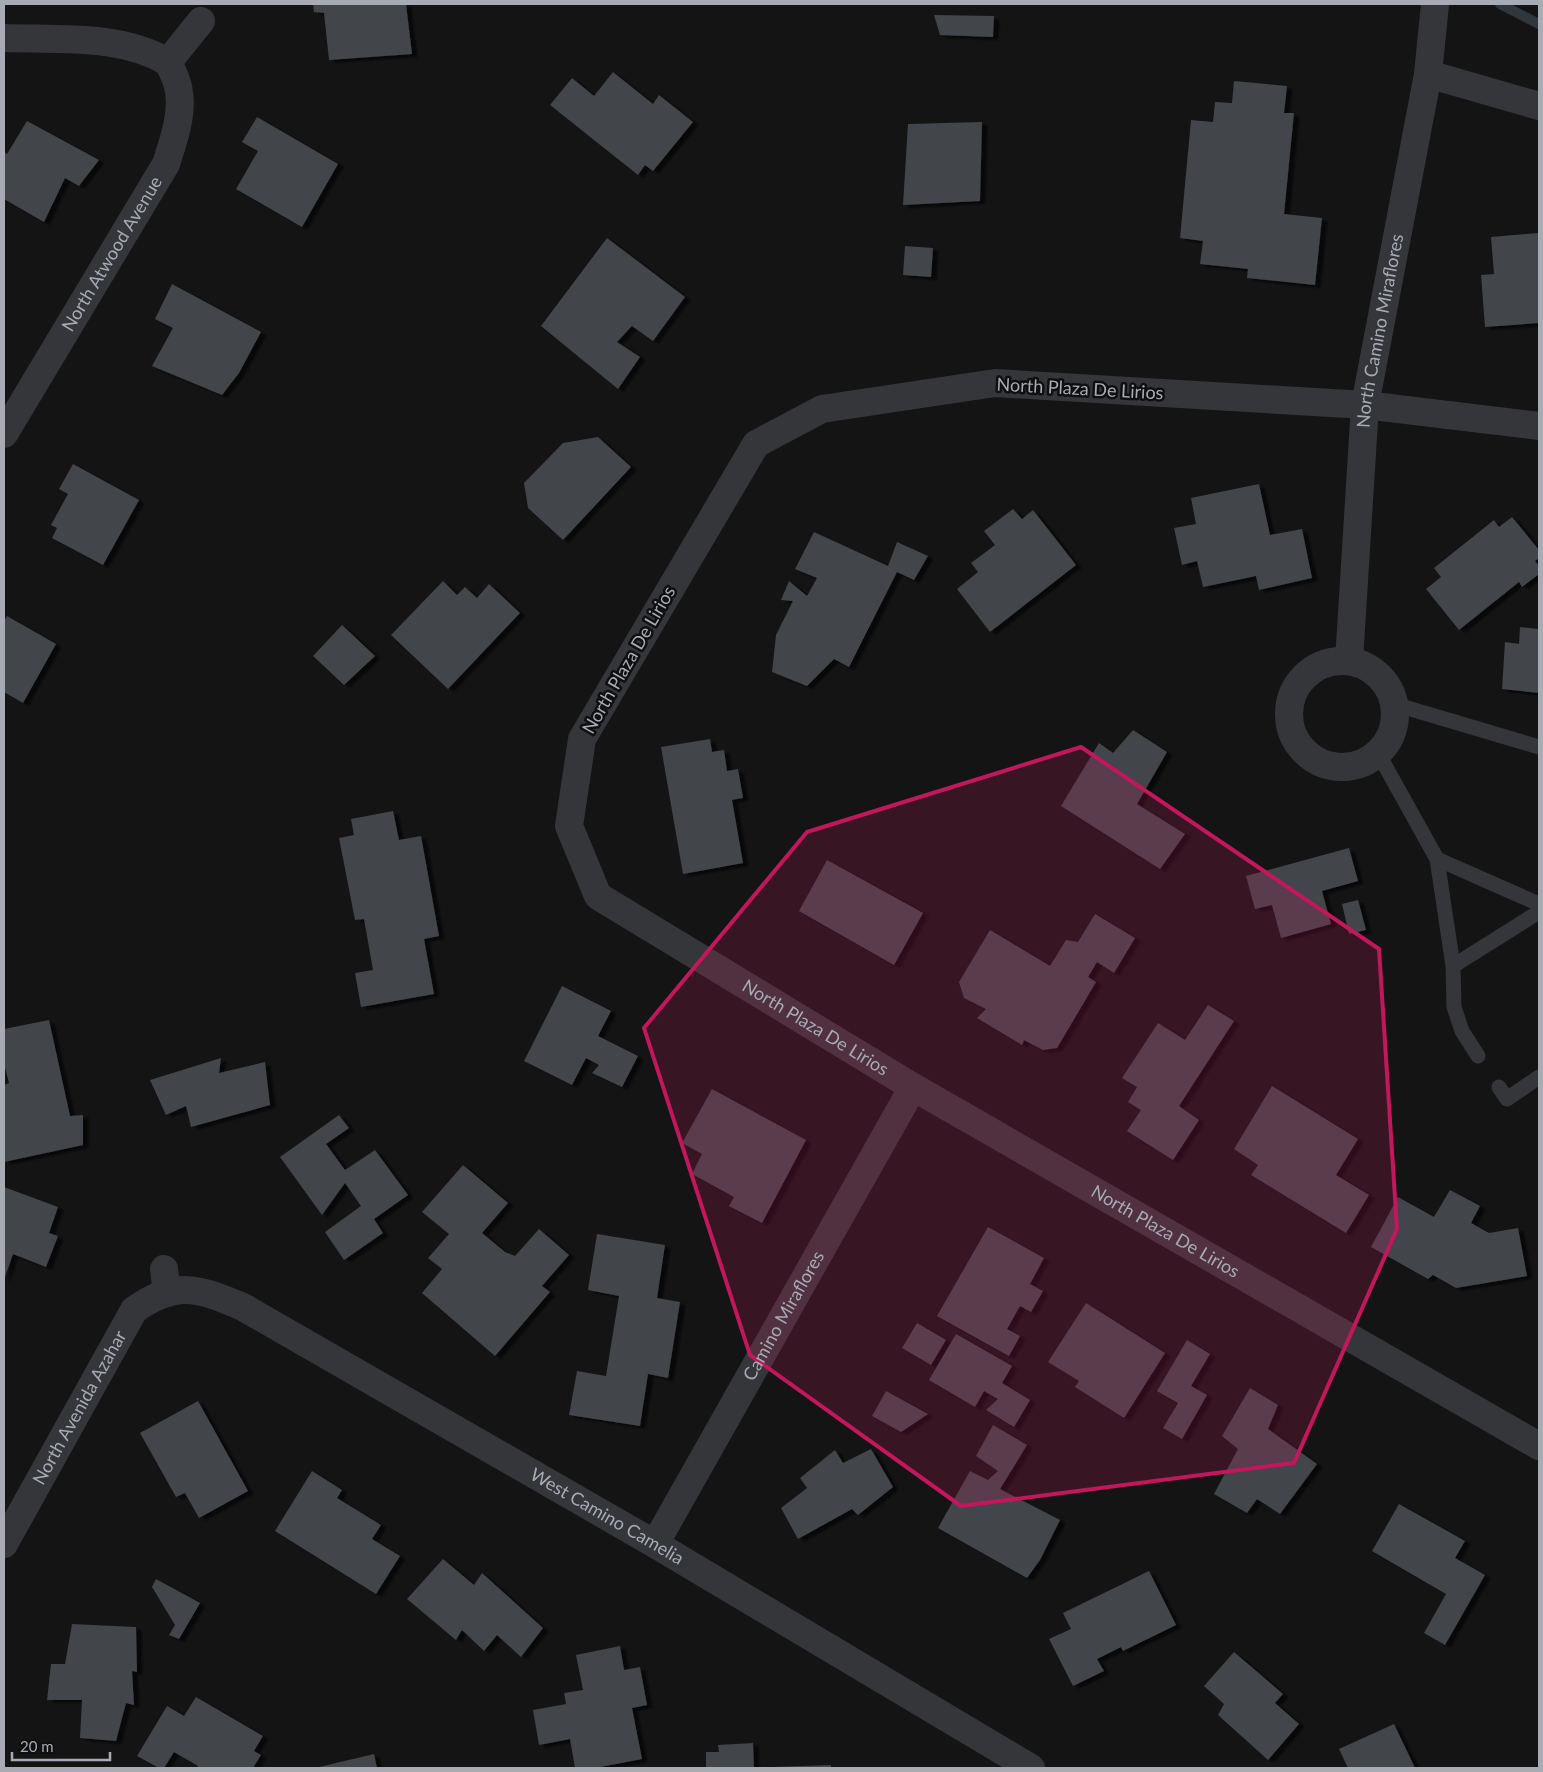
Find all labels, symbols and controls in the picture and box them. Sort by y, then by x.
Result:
street label: North Atwood Avenue [56,172,166,335]
street label: North Camino Miraflores [1352,232,1407,429]
street label: North Plaza De Lirios [996,373,1164,403]
street label: North Plaza De Lirios [577,581,680,737]
street label: North Plaza De Lirios [739,974,893,1080]
street label: North Plaza De Lirios [1088,1180,1244,1282]
street label: Camino Miraflores [738,1246,828,1384]
street label: North Avenida Azahar [27,1326,131,1488]
street label: West Camino Camelia [527,1463,688,1569]
scale bar [12,1730,110,1762]
text: 20 m [20,1737,54,1755]

